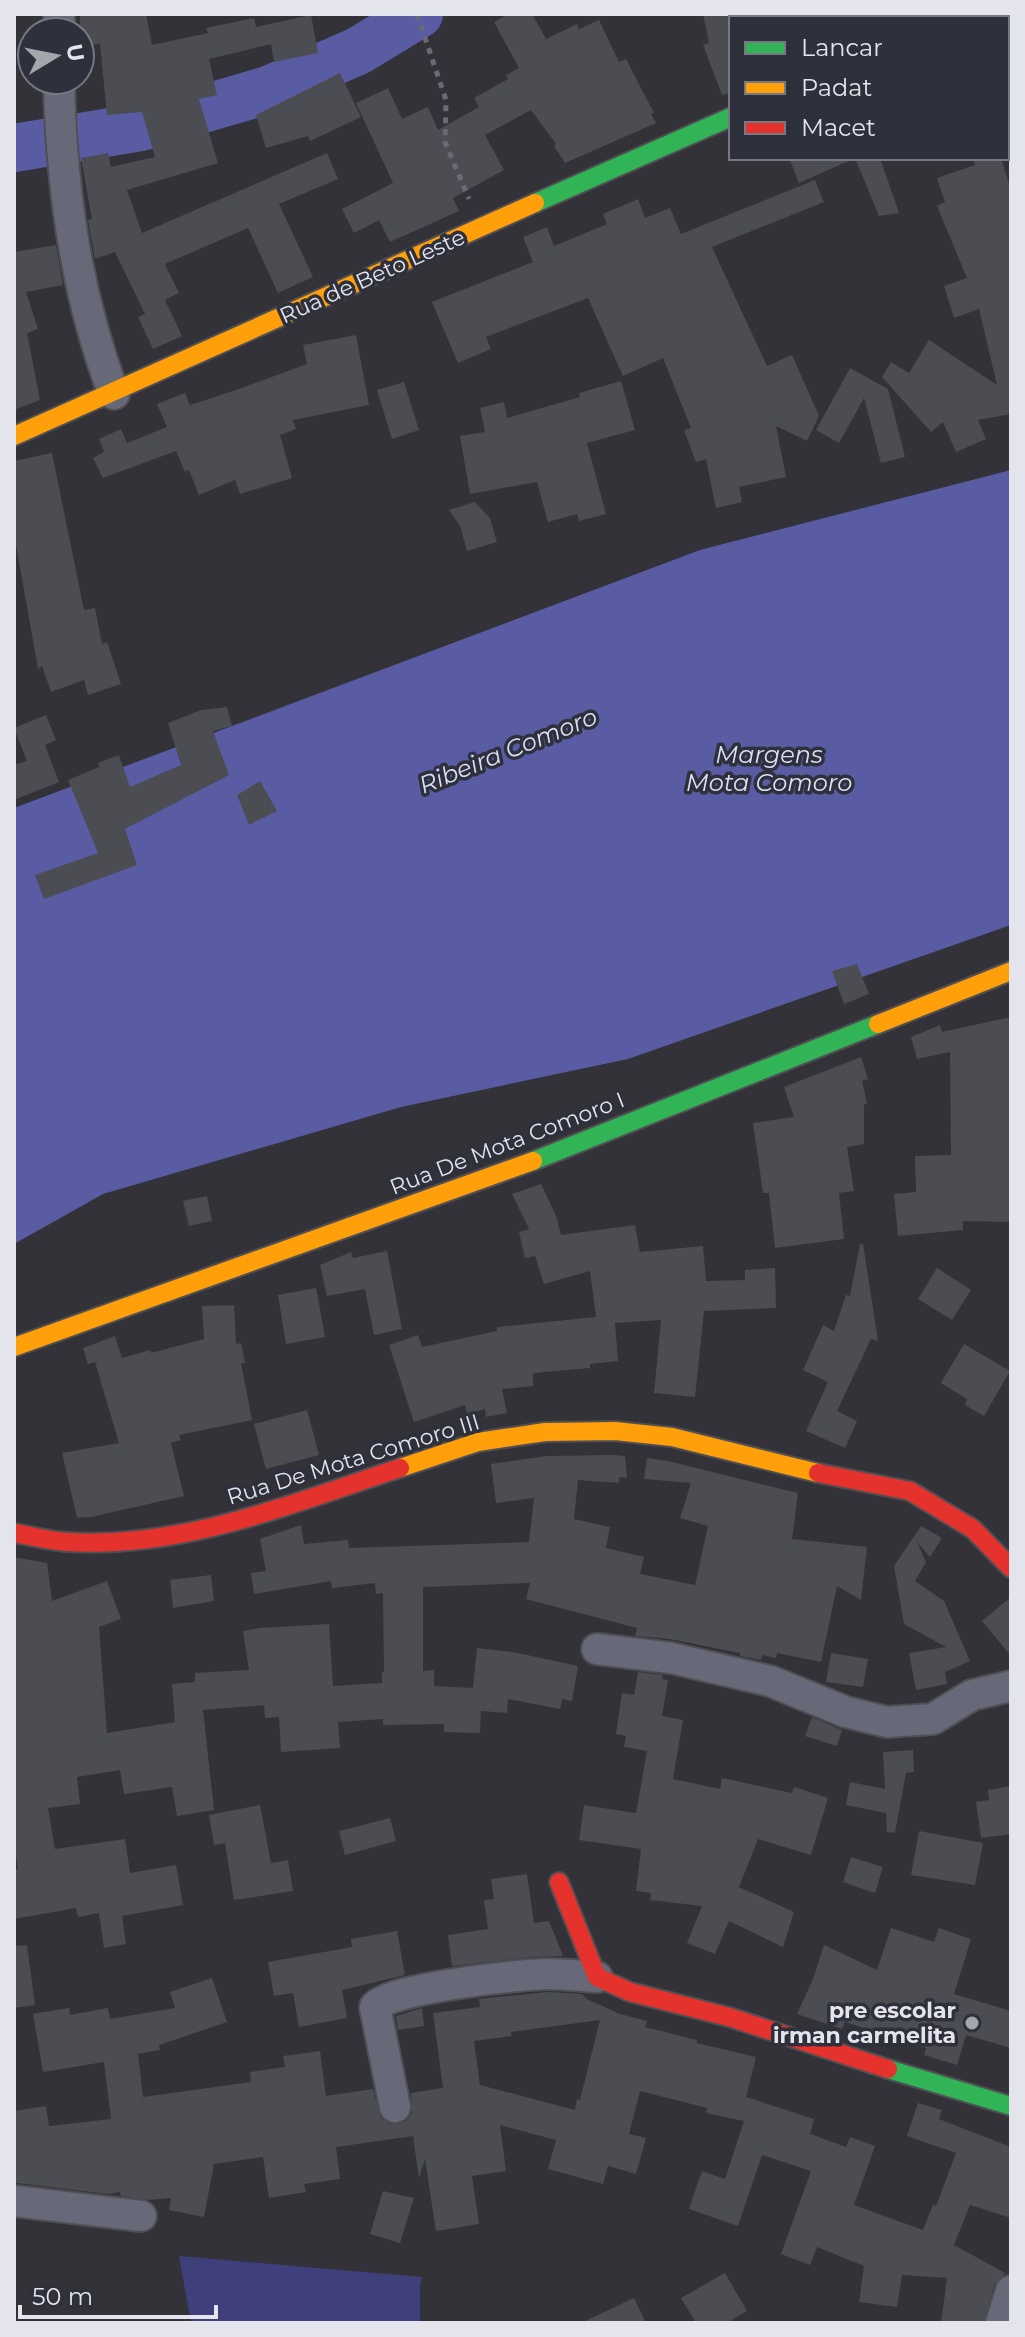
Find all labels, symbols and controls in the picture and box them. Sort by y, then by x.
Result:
north arrow [16,16,96,96]
legend [729,16,1009,160]
text: Lancar [801,33,883,62]
text: U [60,42,90,63]
text: Padat [801,73,872,102]
text: Macet [801,113,876,142]
street label: Rua de Beto Leste [275,223,469,329]
water label: Ribeira Comoro [415,702,601,799]
water label: Margens Mota Comoro [686,740,852,797]
street label: Rua De Mota Comoro I [386,1086,628,1201]
street label: Rua De Mota Comoro III [224,1408,483,1511]
place label: pre escolar irman carmelita [773,1997,956,2049]
marker: pre escolar irman carmelita [963,2014,981,2032]
scale bar [20,2269,216,2319]
text: 50 m [32,2282,93,2311]

